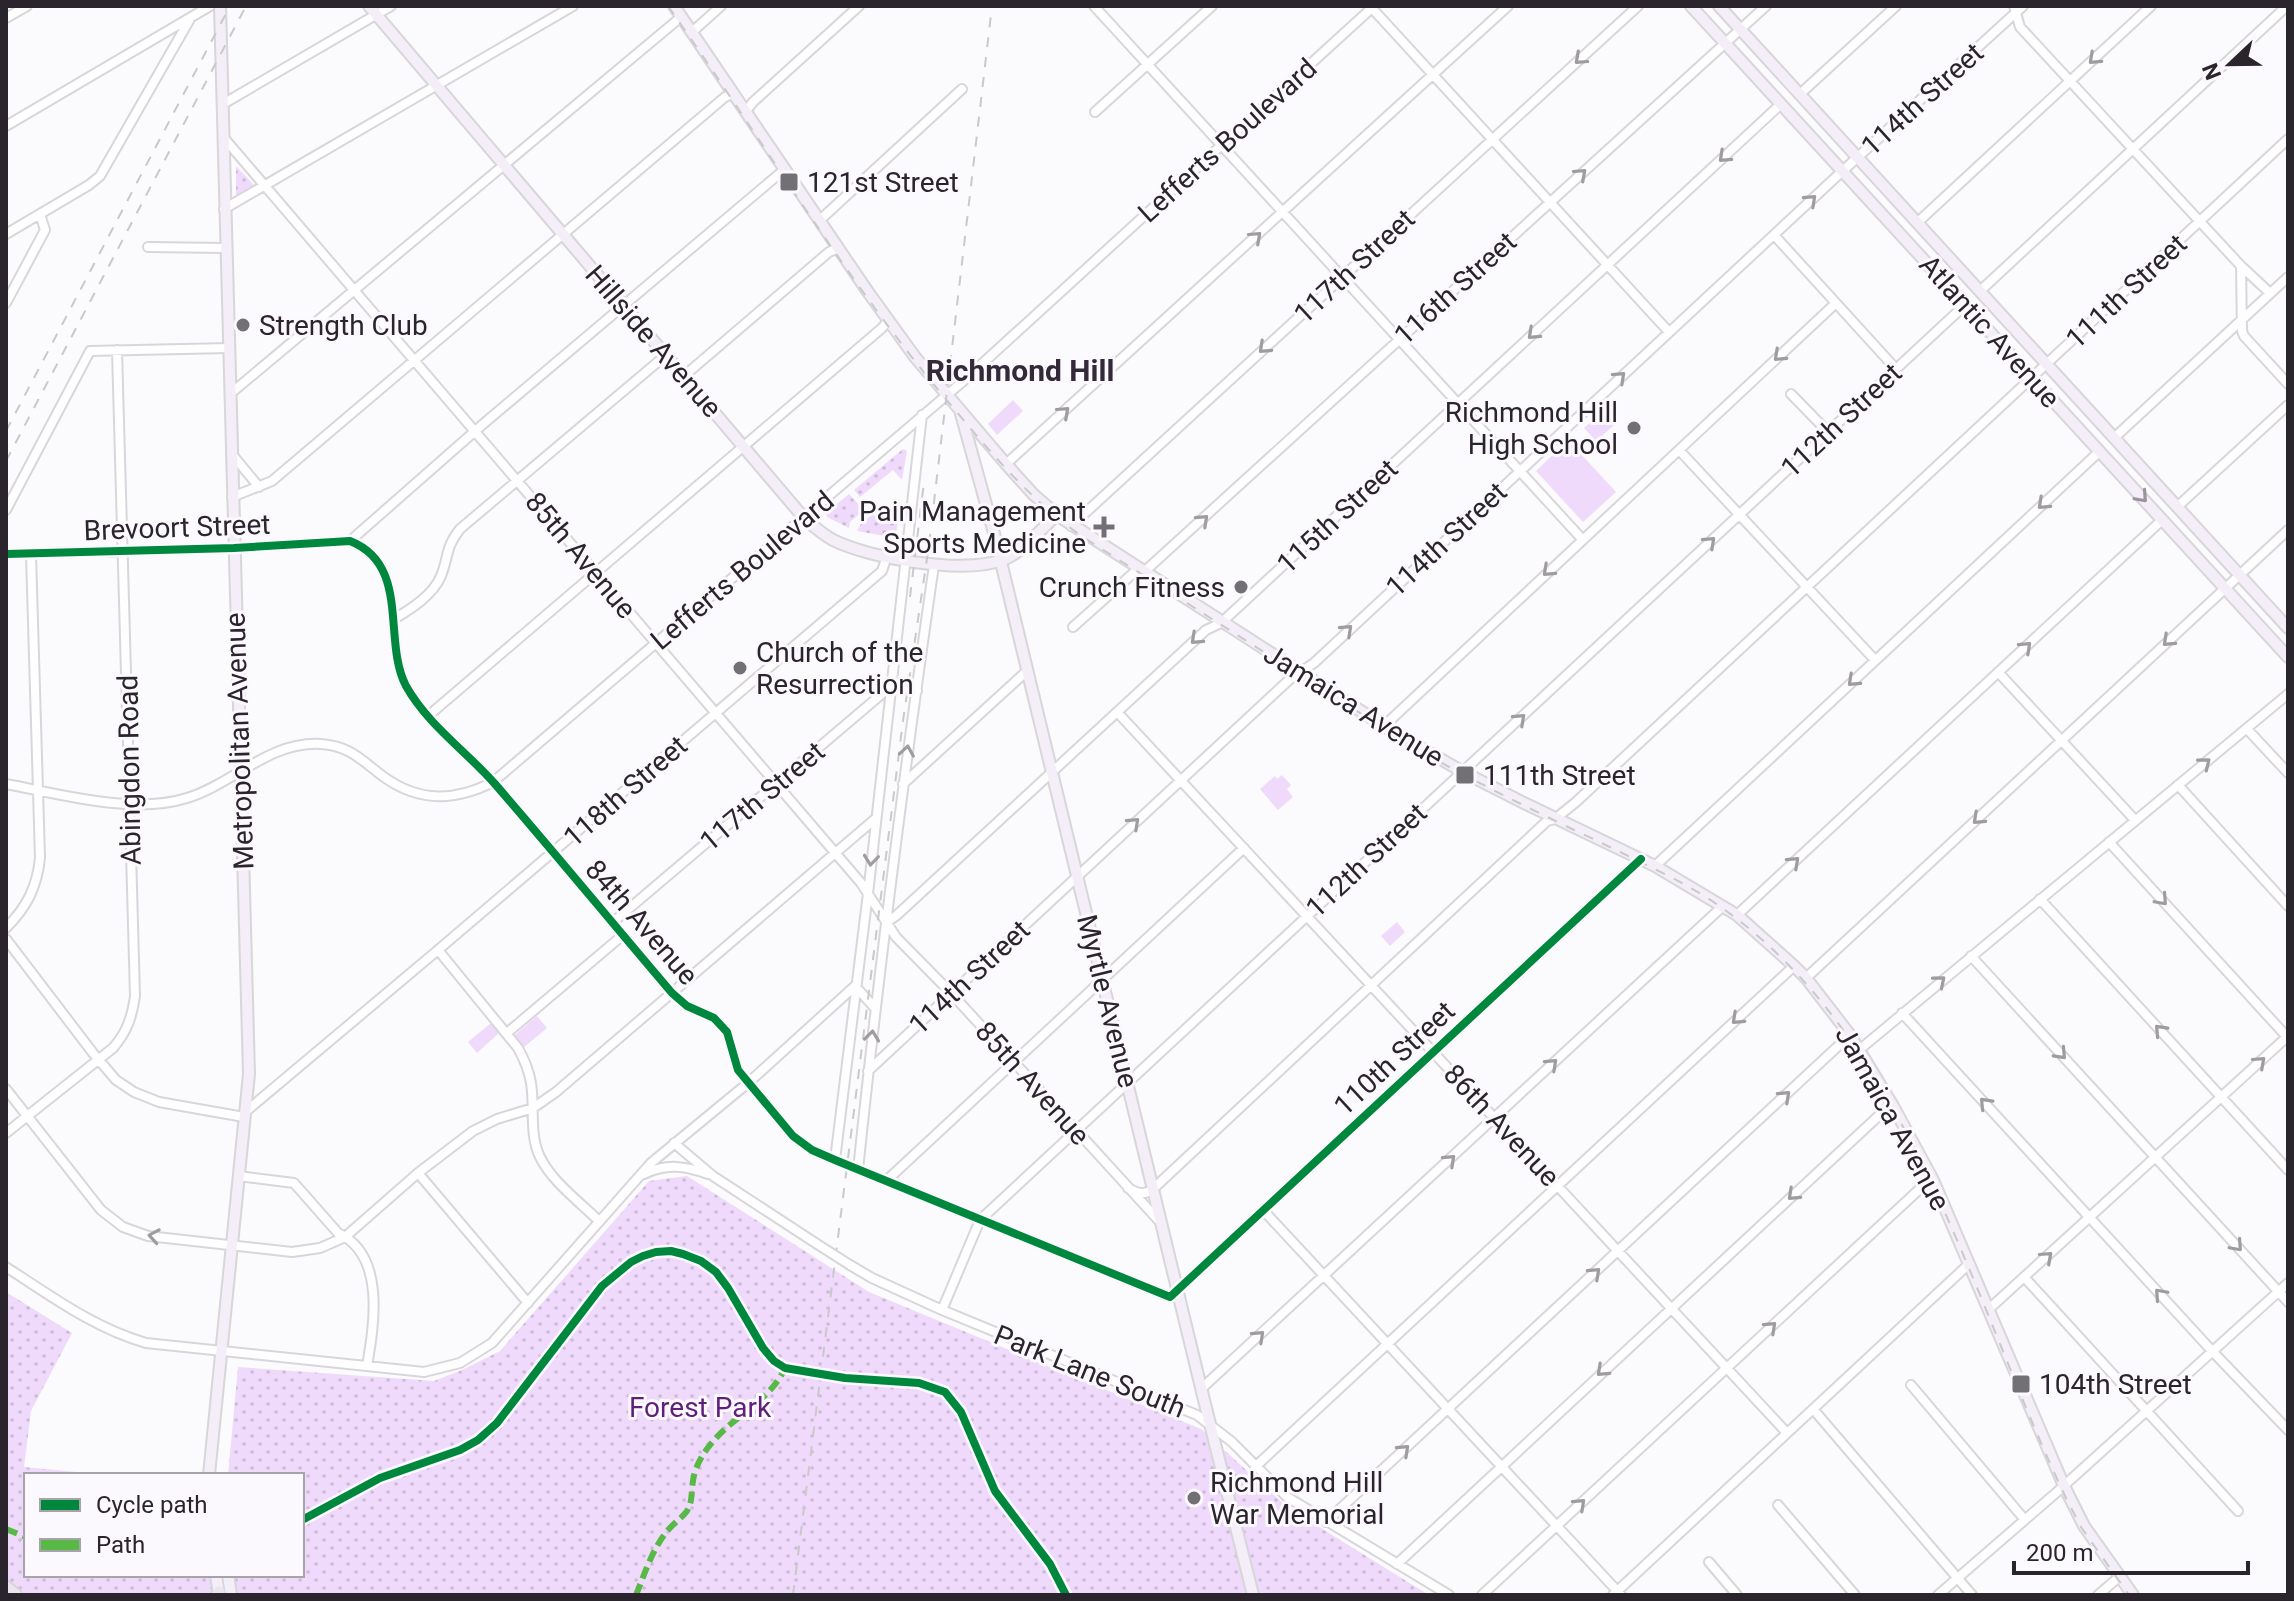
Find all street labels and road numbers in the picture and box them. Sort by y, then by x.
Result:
street label: 114th Street [1855,36,1990,163]
street label: Lefferts Boulevard [1131,52,1323,229]
street label: 117th Street [1287,202,1421,330]
street label: 116th Street [1388,225,1523,352]
street label: 111th Street [2059,227,2193,355]
street label: Atlantic Avenue [1913,248,2067,414]
street label: Hillside Avenue [579,258,729,424]
street label: 112th Street [1774,356,1908,484]
street label: 115th Street [1270,452,1404,580]
street label: 114th Street [1379,475,1513,603]
street label: Lefferts Boulevard [644,484,840,656]
street label: 85th Avenue [518,486,643,625]
street label: Brevoort Street [83,508,271,547]
street label: Metropolitan Avenue [219,612,260,870]
street label: Jamaica Avenue [1258,637,1450,774]
street label: Abingdon Road [111,675,148,865]
street label: 118th Street [557,729,694,854]
street label: 117th Street [693,735,831,858]
street label: 112th Street [1299,796,1433,924]
street label: 84th Avenue [578,853,705,991]
street label: Myrtle Avenue [1070,911,1145,1091]
street label: 114th Street [902,913,1036,1041]
street label: 110th Street [1327,994,1461,1122]
street label: 85th Avenue [969,1015,1097,1152]
street label: Jamaica Avenue [1828,1020,1957,1216]
street label: 86th Avenue [1437,1058,1566,1193]
street label: Park Lane South [989,1318,1190,1425]

